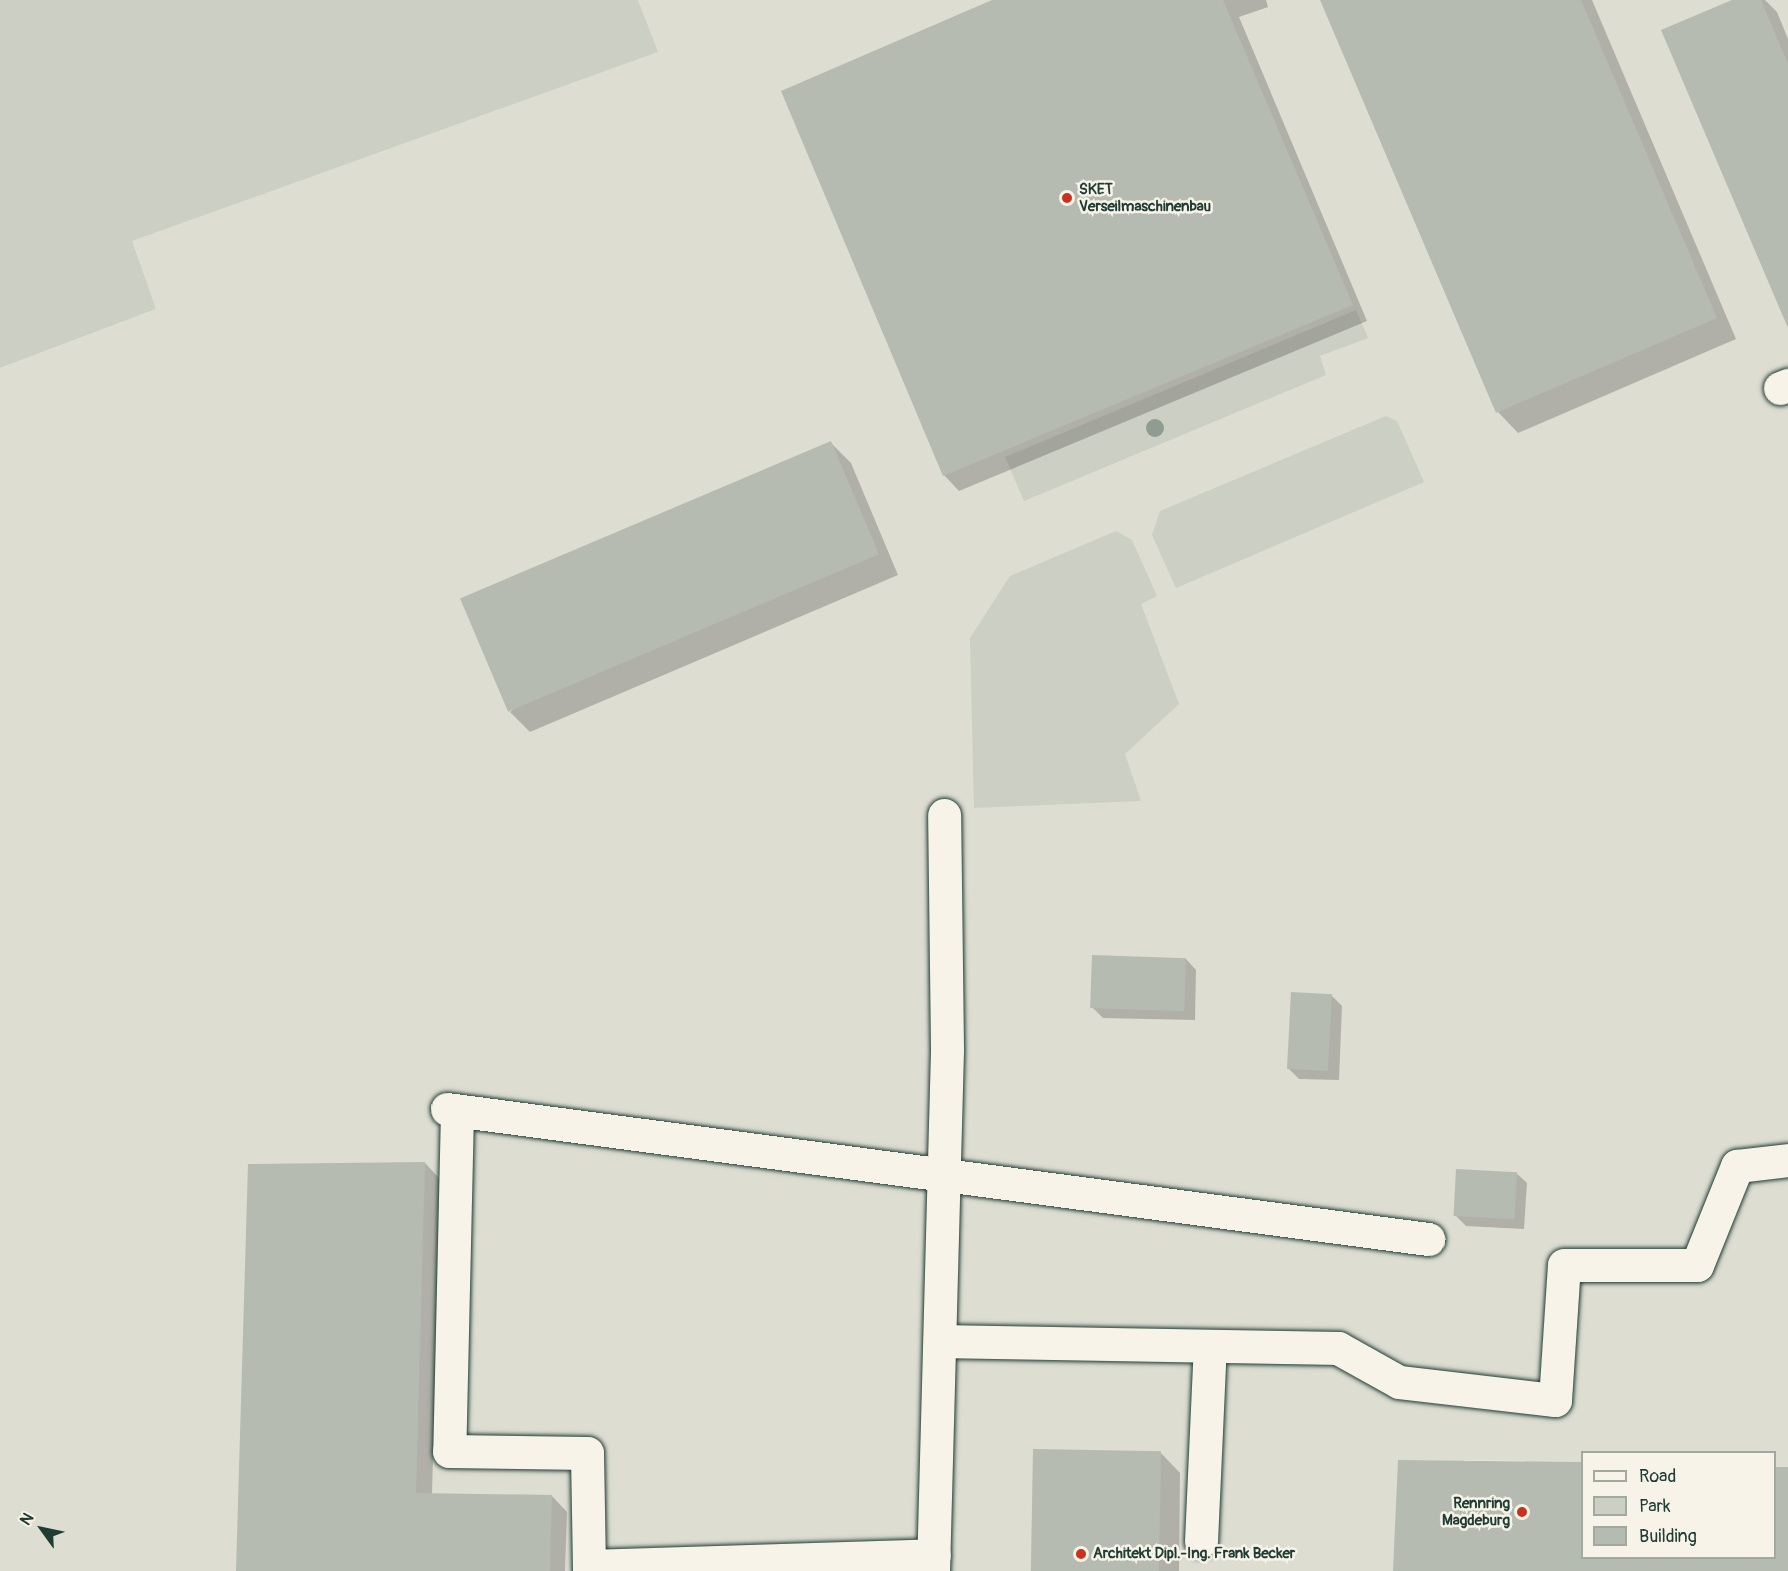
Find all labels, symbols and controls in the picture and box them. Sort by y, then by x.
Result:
place label: SKET Verseilmaschinenbau [1079,180,1211,215]
marker: SKET Verseilmaschinenbau [1060,191,1074,205]
legend [1581,1451,1776,1559]
text: Road [1639,1465,1676,1488]
place label: Rennring Magdeburg [1442,1494,1510,1529]
text: Park [1639,1495,1671,1518]
north arrow [12,1499,72,1559]
marker: Rennring Magdeburg [1515,1505,1529,1519]
text: N [16,1509,38,1529]
text: Building [1639,1525,1697,1548]
place label: Architekt Dipl.-Ing. Frank Becker [1093,1545,1295,1563]
marker: Architekt Dipl.-Ing. Frank Becker [1074,1547,1088,1561]

